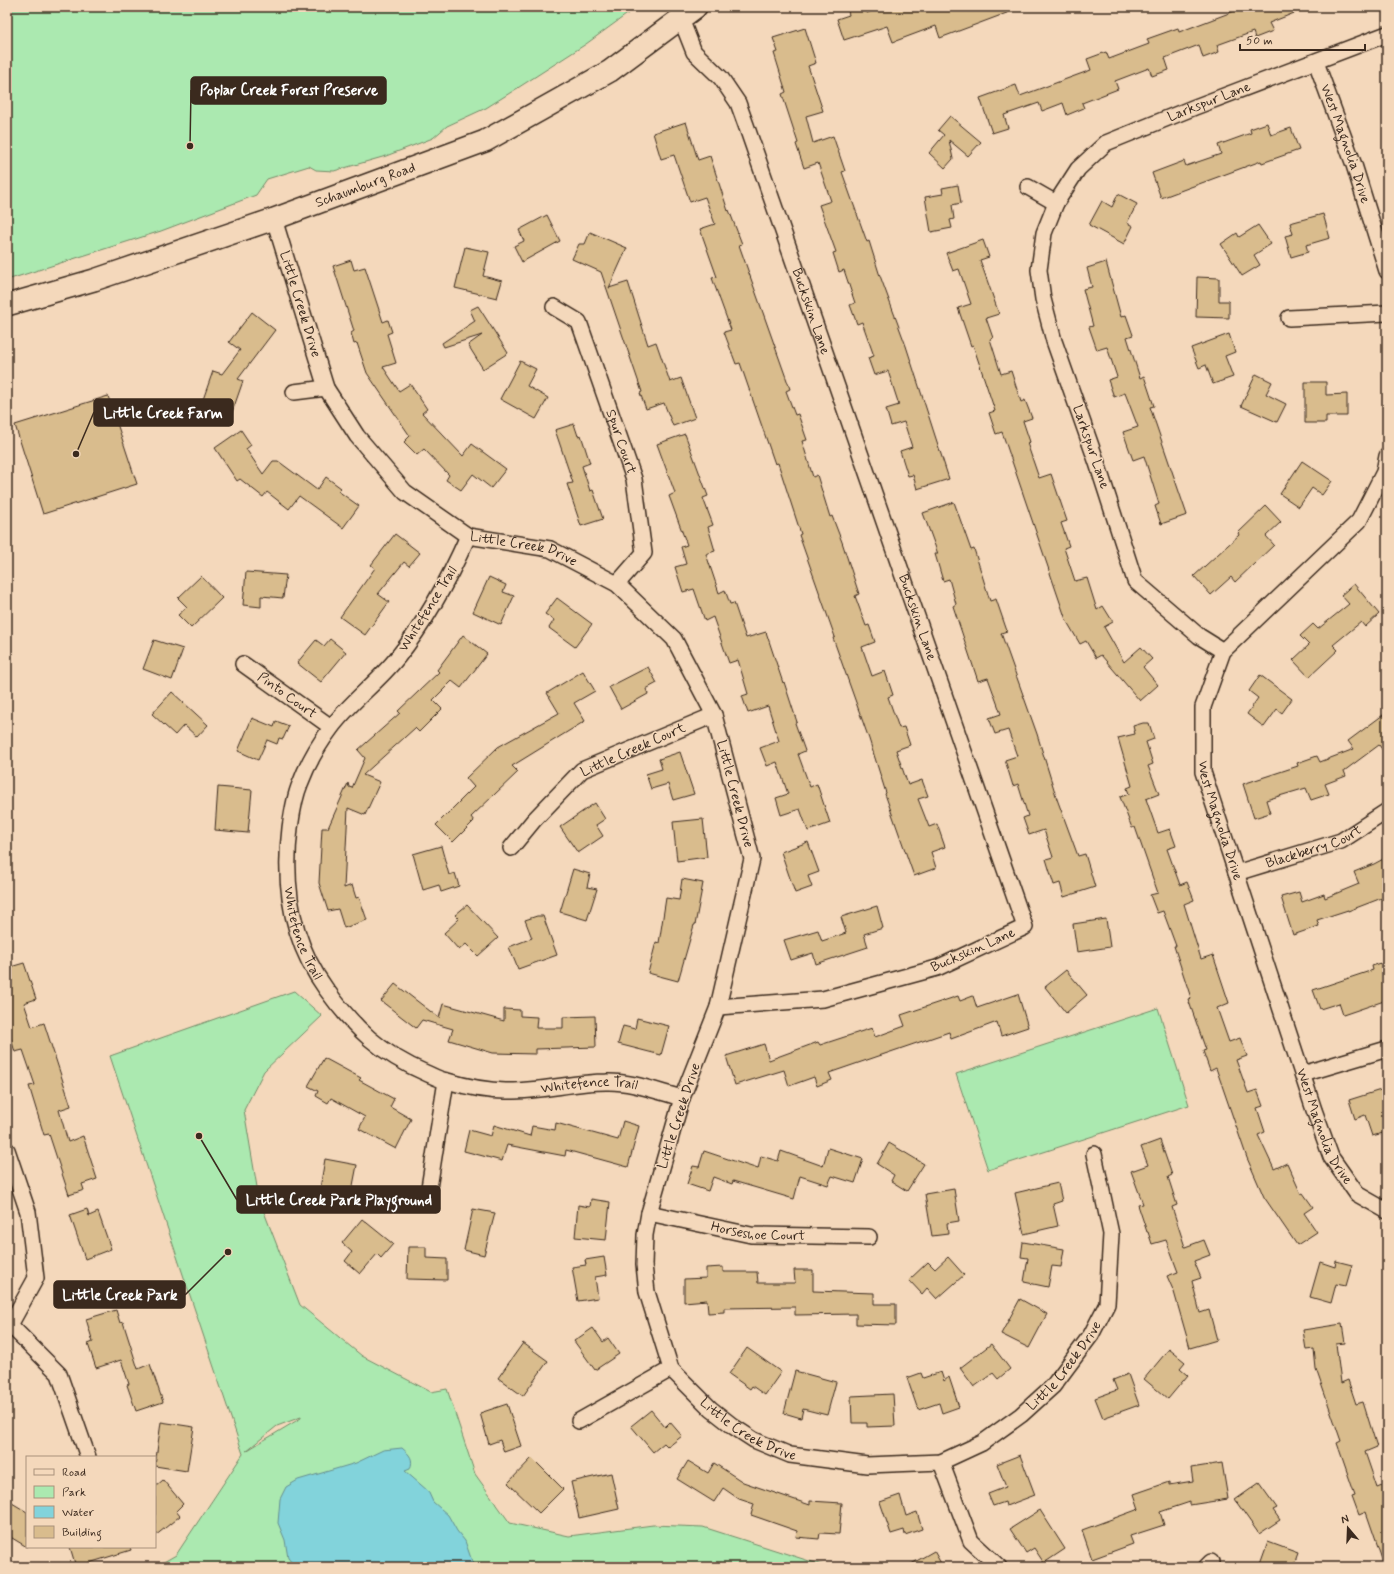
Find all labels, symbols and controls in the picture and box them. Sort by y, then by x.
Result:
scale bar [1240,26,1365,52]
text: 50 m [1246,33,1273,49]
callout: Poplar Creek Forest Preserve [191,77,386,104]
street label: Larkspur Lane [1165,78,1254,126]
text: Poplar Creek Forest Preserve [200,81,378,101]
street label: West Magnolia Drive [1316,82,1375,206]
street label: Schaumburg Road [313,158,418,212]
street label: Little Creek Drive [275,249,325,360]
street label: Buckskin Lane [787,266,834,358]
callout: Little Creek Farm [94,399,233,426]
street label: Larkspur Lane [1068,403,1114,492]
text: Little Creek Farm [103,404,223,424]
street label: Spur Court [601,407,641,477]
street label: Little Creek Drive [469,527,580,571]
street label: Whitefence Trail [395,563,462,655]
street label: Buckskin Lane [894,572,941,664]
street label: Pinto Court [254,668,320,723]
street label: Little Creek Court [578,718,689,781]
street label: Little Creek Drive [712,738,758,850]
street label: West Magnolia Drive [1194,761,1247,883]
street label: Blackberry Court [1263,821,1365,872]
street label: Whitefence Trail [280,886,327,983]
street label: Buckskin Lane [928,923,1018,977]
street label: Little Creek Drive [653,1061,705,1171]
street label: West Magnolia Drive [1292,1066,1357,1189]
street label: Whitefence Trail [540,1073,640,1098]
callout: Little Creek Park Playground [237,1186,440,1213]
text: Little Creek Park Playground [246,1191,433,1213]
street label: Horseshoe Court [709,1218,806,1245]
callout: Little Creek Park [54,1281,185,1308]
text: Little Creek Park [62,1286,178,1306]
street label: Little Creek Drive [1023,1318,1106,1415]
street label: Little Creek Drive [696,1394,797,1465]
legend [26,1456,156,1548]
text: Road [62,1465,86,1481]
text: Park [62,1485,86,1501]
text: Water [62,1505,94,1521]
north arrow [1328,1508,1368,1548]
text: N [1339,1512,1351,1527]
text: Building [62,1525,102,1542]

